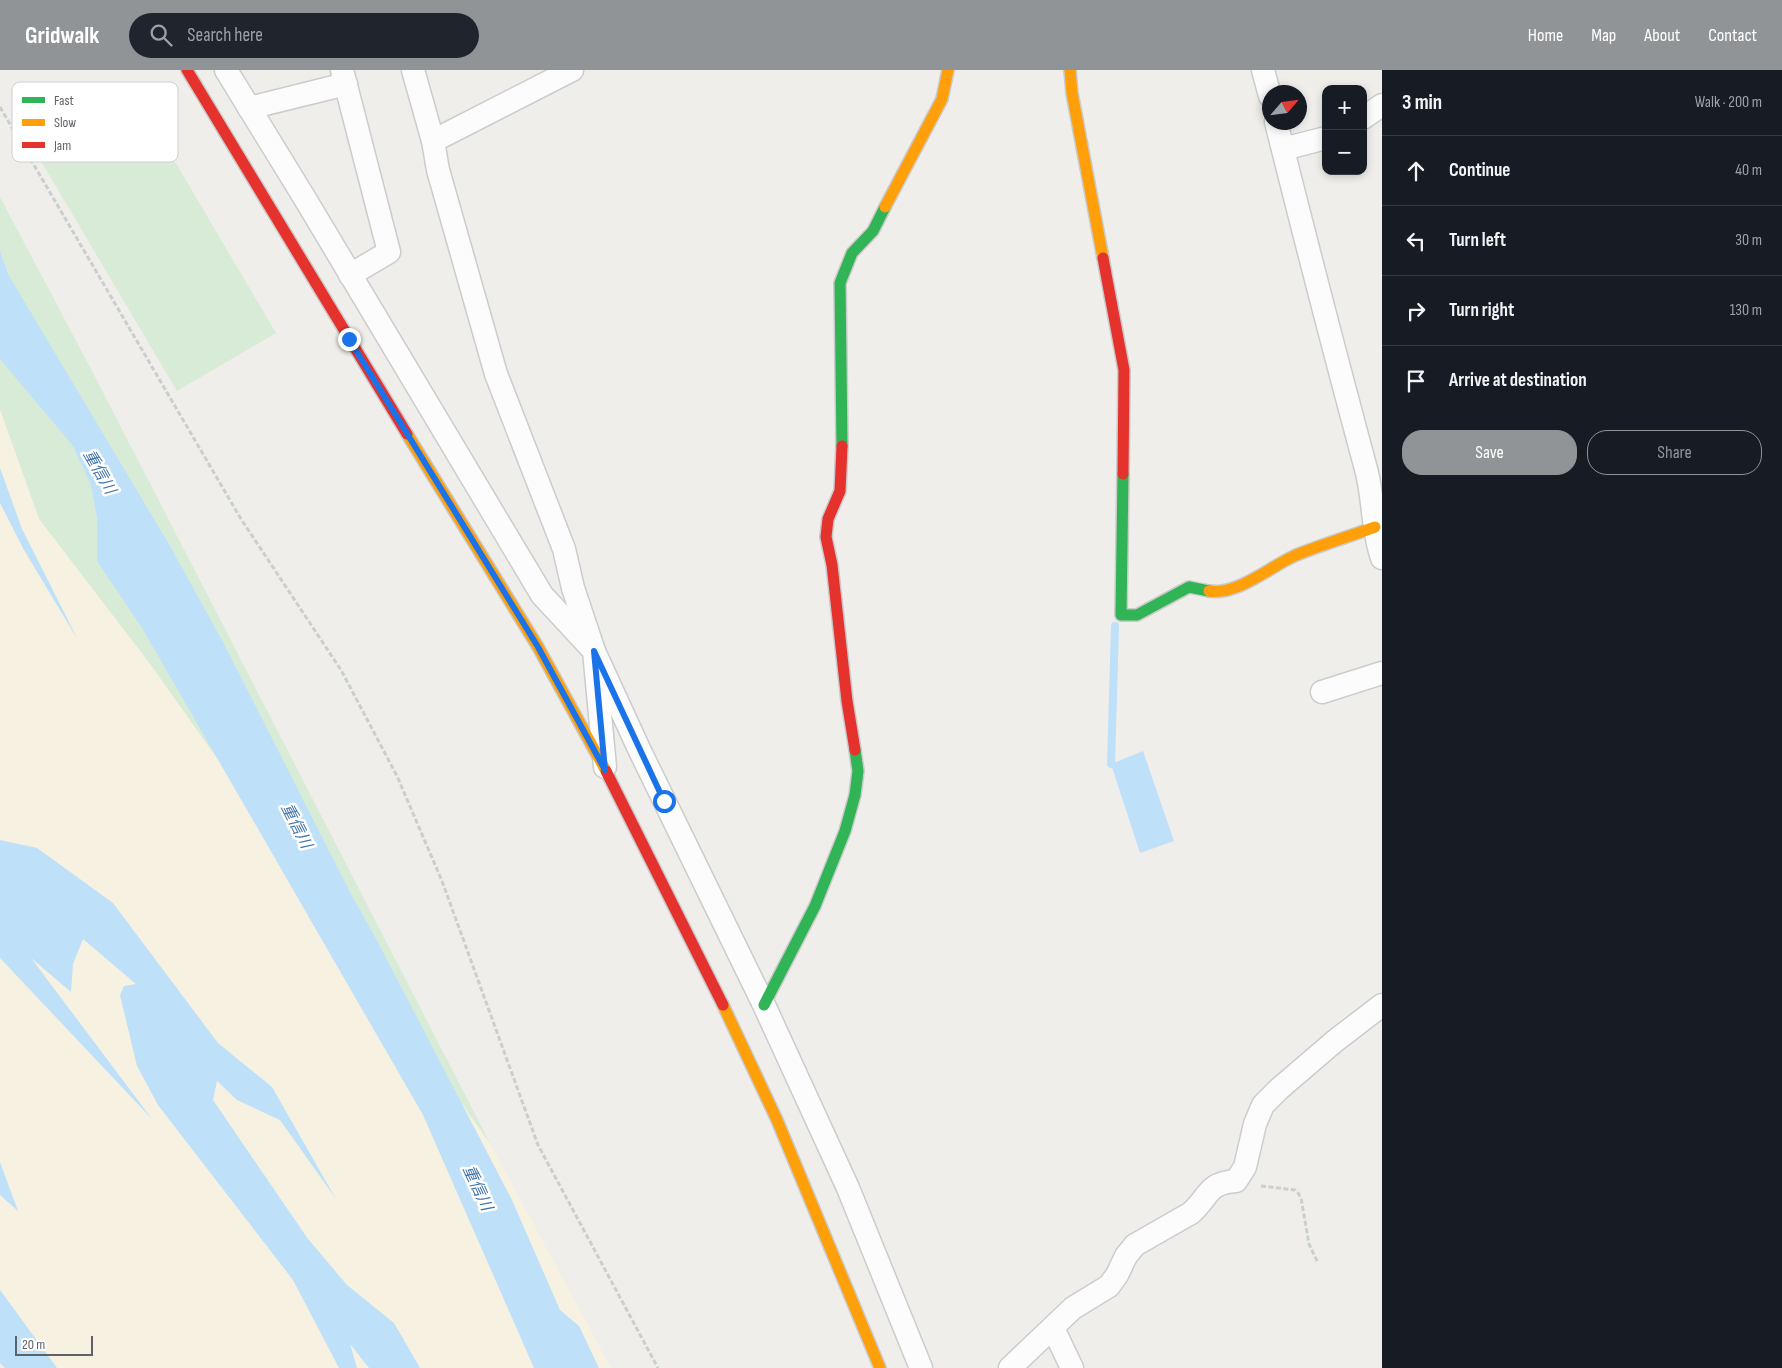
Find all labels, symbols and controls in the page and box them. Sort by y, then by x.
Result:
search box [129,13,479,58]
text: Gridwalk [25,21,99,50]
icon: search [147,21,175,49]
text: Search here [187,24,263,47]
text: Home [1528,25,1563,46]
text: Map [1591,25,1616,46]
text: About [1644,25,1680,46]
text: Contact [1708,25,1757,46]
legend [12,82,178,162]
north arrow [1262,85,1307,130]
map controls [1322,85,1367,175]
button: + [1322,85,1367,130]
text: 3 min [1402,90,1442,115]
text: Fast [54,92,74,109]
text: Walk · 200 m [1695,93,1762,112]
text: Slow [54,114,76,131]
button: − [1322,130,1367,175]
text: Jam [53,137,71,154]
icon: ahead [1402,157,1430,185]
text: Continue [1449,159,1510,182]
text: 40 m [1735,161,1762,180]
icon: left [1402,227,1430,255]
text: Turn left [1449,229,1506,252]
text: 30 m [1735,231,1762,250]
icon: right [1402,297,1430,325]
text: Turn right [1449,299,1514,322]
text: 130 m [1730,301,1762,320]
route end [338,328,361,351]
icon: arrive [1402,367,1430,395]
text: Arrive at destination [1449,369,1587,392]
button: Save [1402,430,1577,475]
button: Share [1587,430,1762,475]
water label: 重信川 [79,446,120,499]
route start [653,790,676,813]
water label: 重信川 [277,800,316,853]
water label: 重信川 [458,1162,497,1216]
scale bar [15,1333,92,1356]
text: 20 m [22,1336,45,1353]

